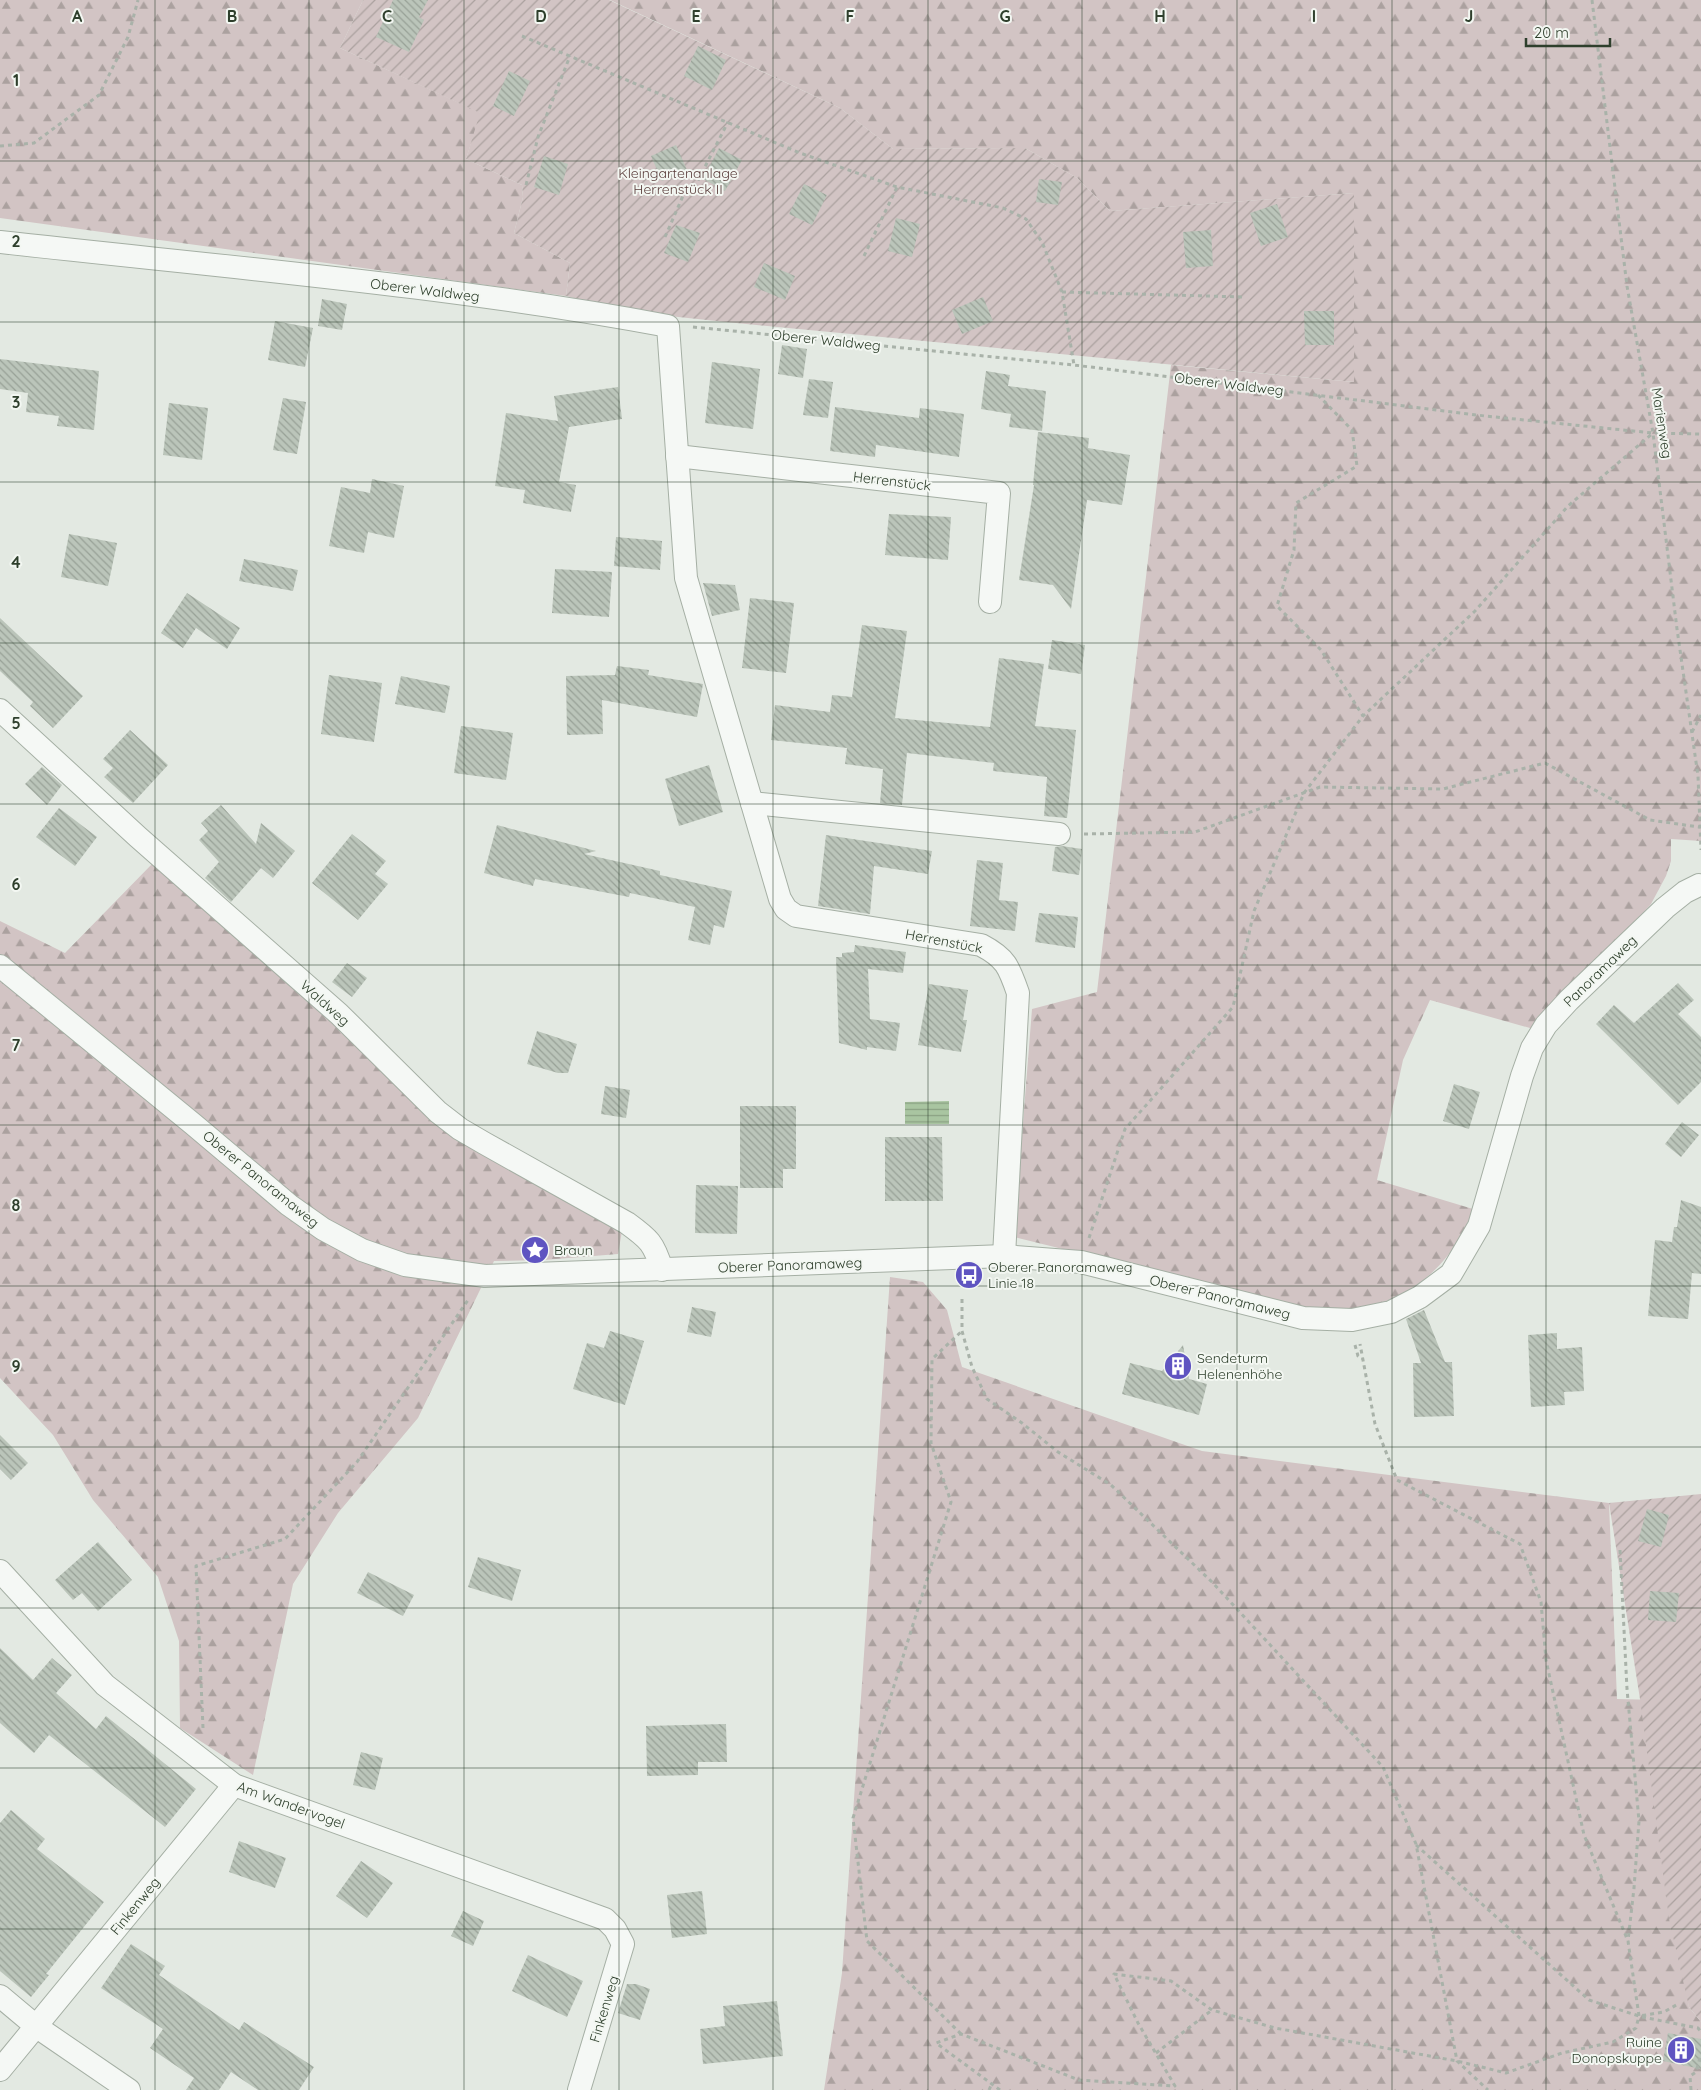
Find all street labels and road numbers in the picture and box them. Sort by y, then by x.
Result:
street label: Oberer Waldweg [369,274,481,306]
street label: Oberer Waldweg [770,325,882,355]
street label: Oberer Waldweg [1173,368,1285,400]
street label: Marienweg [1648,386,1676,460]
street label: Herrenstück [852,467,932,495]
street label: Herrenstück [904,925,984,957]
street label: Panoramaweg [1559,931,1641,1011]
street label: Waldweg [296,976,354,1030]
street label: Oberer Panoramaweg [199,1127,323,1231]
street label: Oberer Panoramaweg [717,1253,863,1277]
street label: Oberer Panoramaweg [1148,1271,1292,1323]
street label: Am Wandervogel [235,1777,347,1833]
street label: Finkenweg [106,1873,164,1939]
street label: Finkenweg [585,1973,623,2045]

